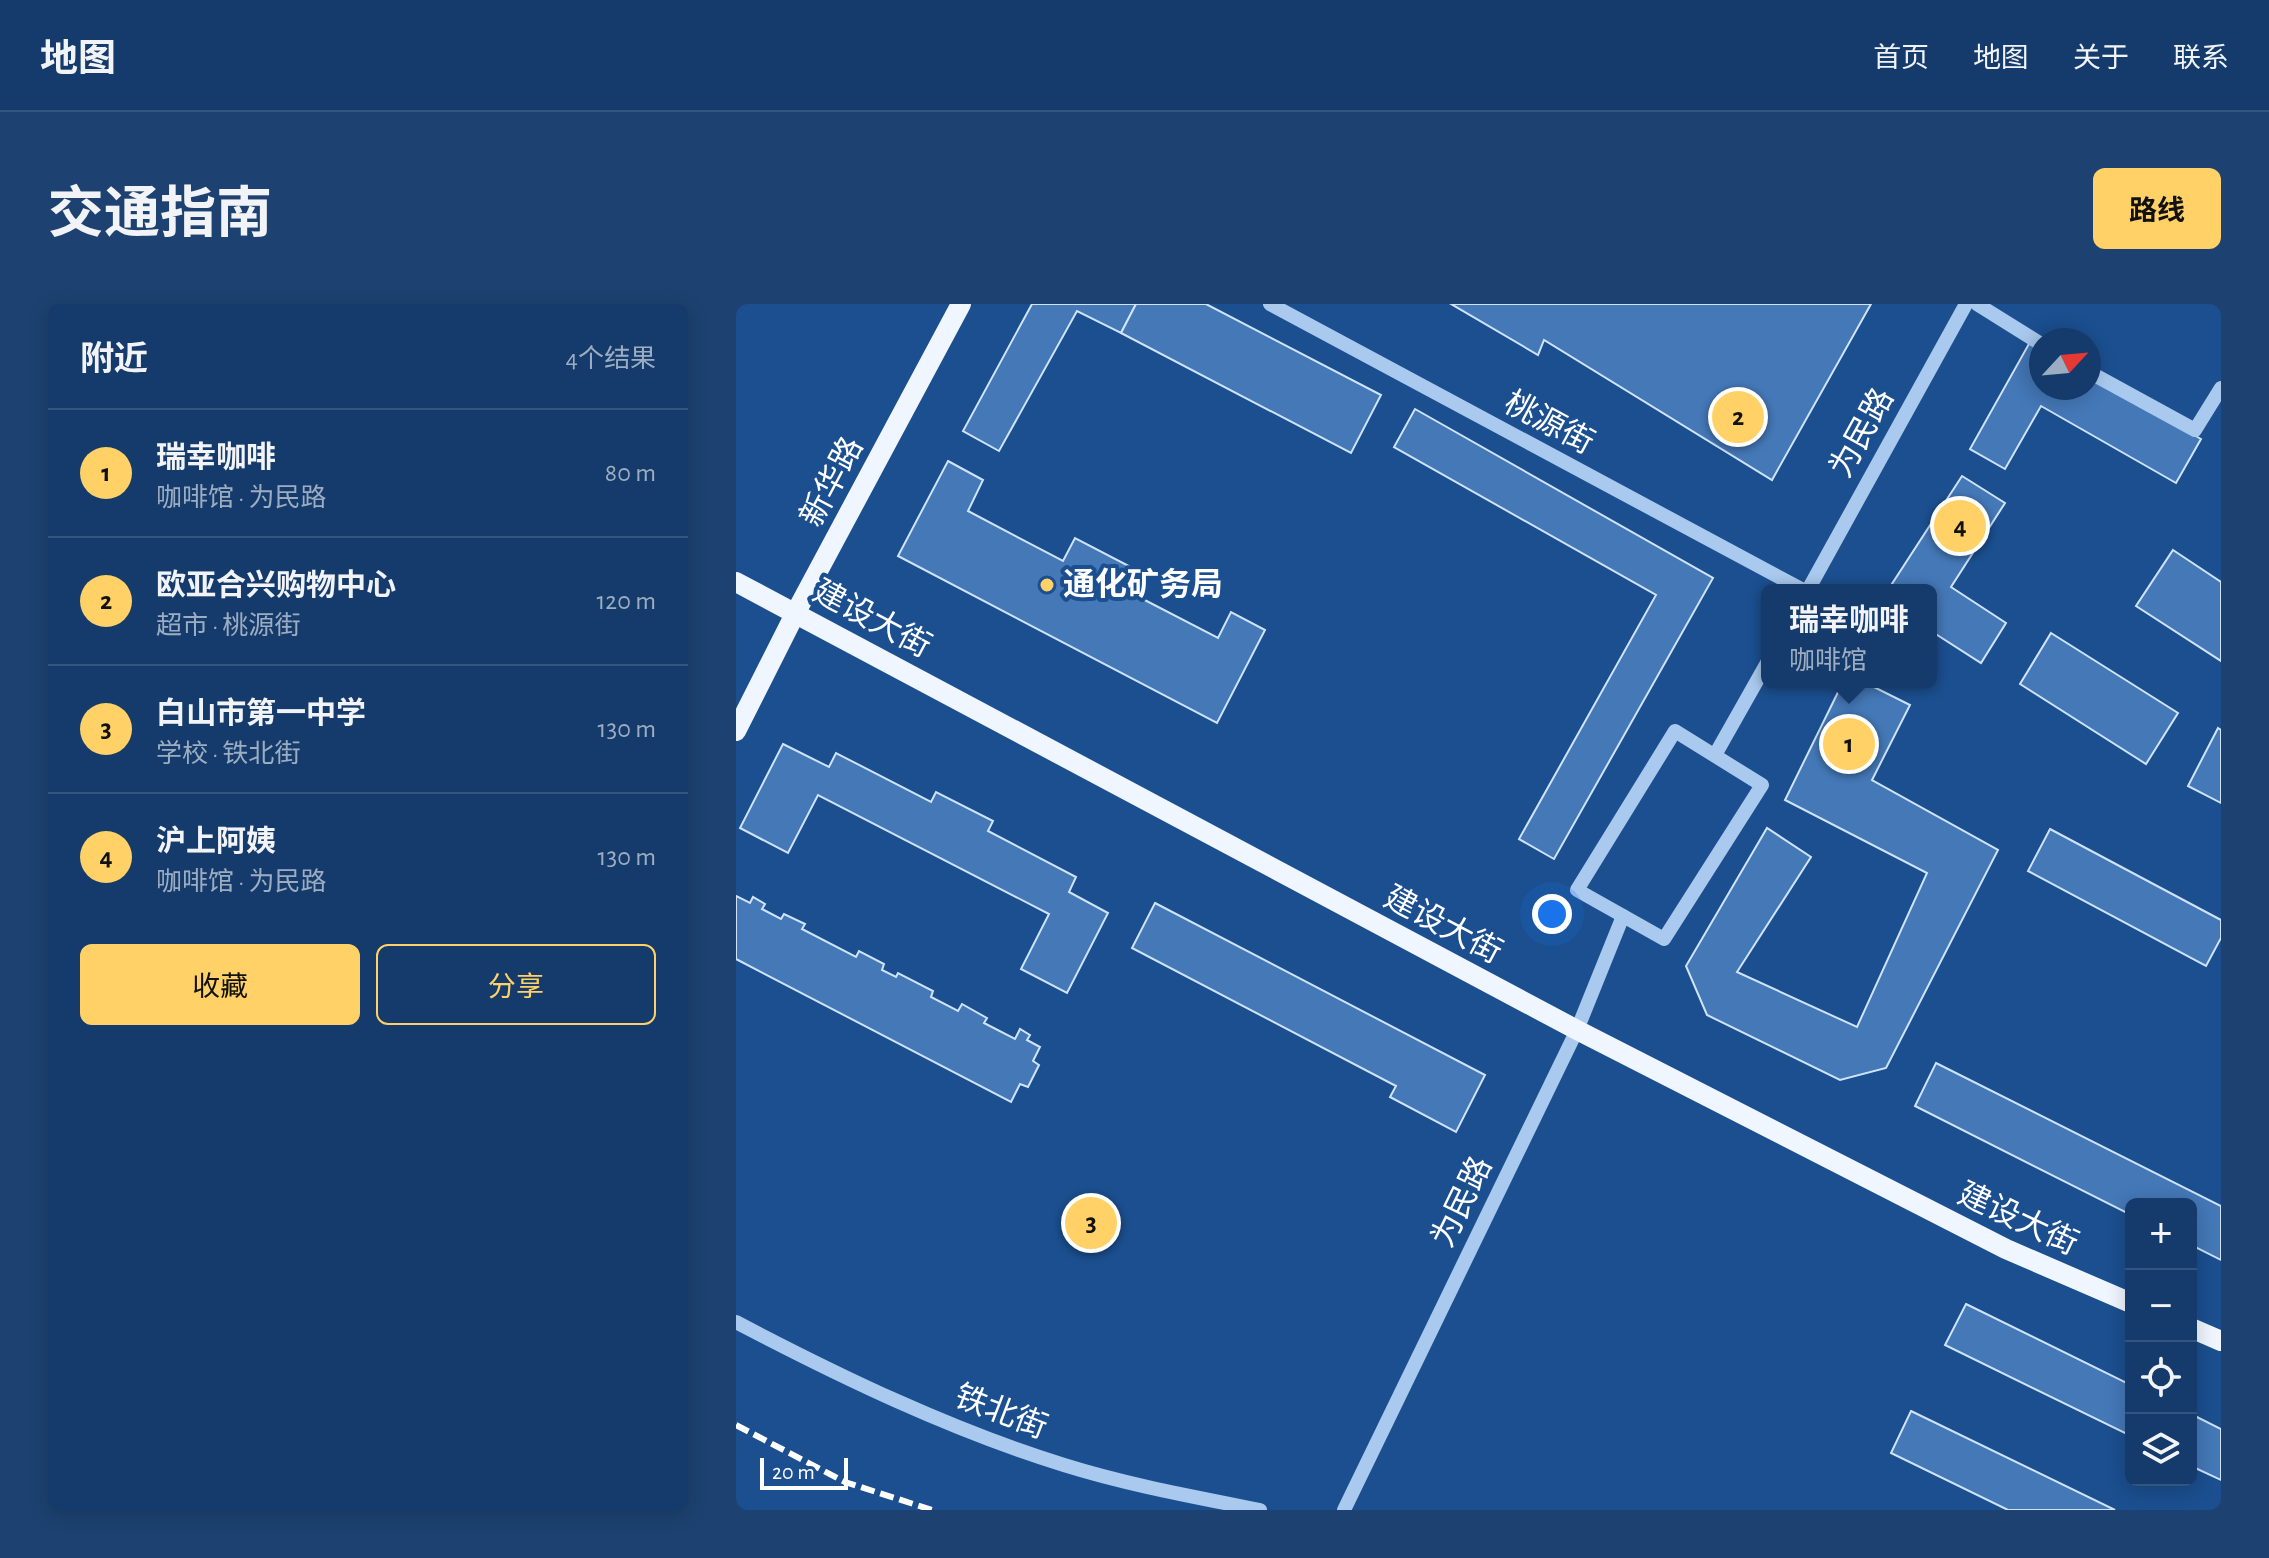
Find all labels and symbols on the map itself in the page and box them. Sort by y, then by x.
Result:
north arrow [2029,328,2101,400]
street label: 为民路 [1823,382,1899,483]
street label: 桃源街 [1499,385,1600,460]
pin: 2 [1712,387,1764,447]
street label: 新华路 [794,431,869,532]
pin: 4 [1934,496,1986,556]
place label: 通化矿务局 [1063,567,1223,601]
street label: 建设大街 [808,574,936,663]
marker: 通化矿务局 [1038,576,1056,594]
pin: 1 [1823,714,1875,774]
street label: 建设大街 [1379,880,1507,969]
your location [1532,894,1572,934]
street label: 为民路 [1425,1151,1497,1252]
street label: 建设大街 [1953,1177,2083,1261]
pin: 3 [1065,1193,1117,1253]
street label: 铁北街 [950,1379,1052,1444]
scale bar [760,1454,848,1490]

